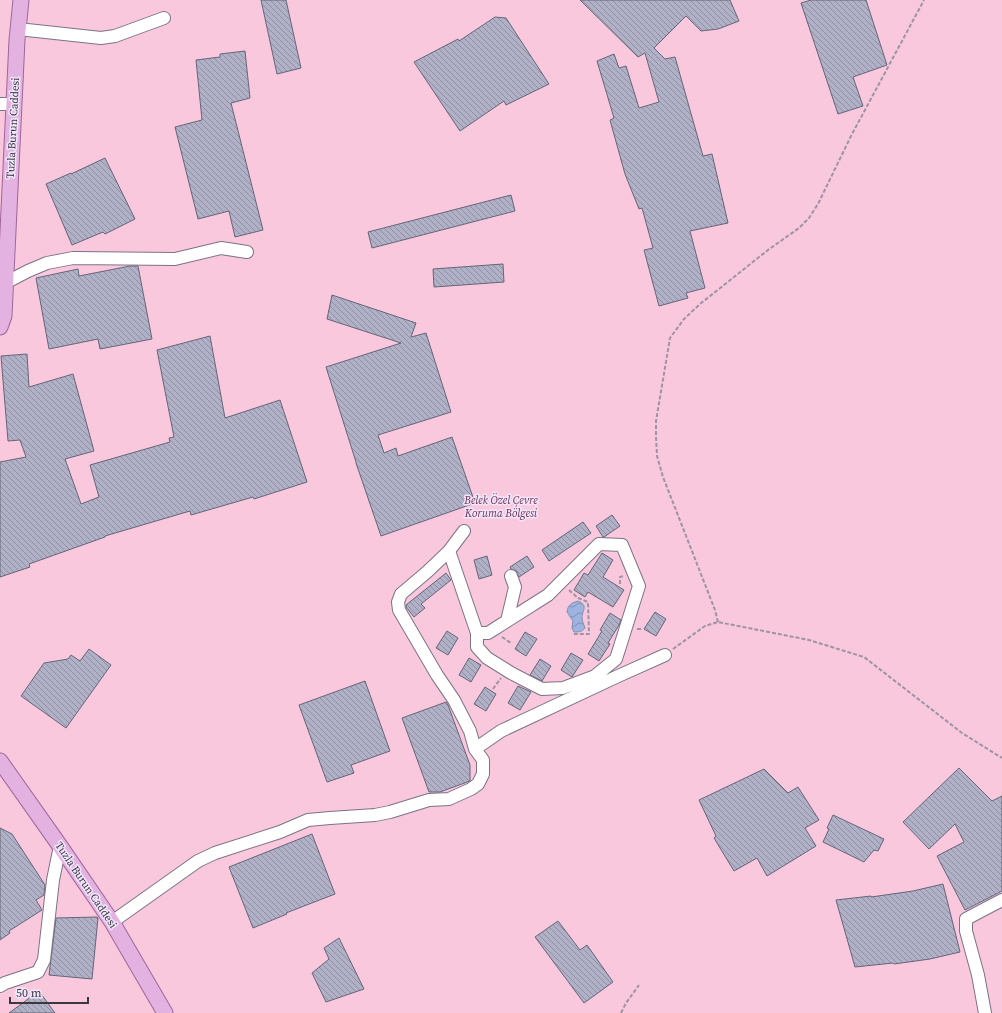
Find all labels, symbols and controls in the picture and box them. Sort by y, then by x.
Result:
street label: Tuzla Burun Caddesi [3,77,23,179]
park label: Belek Özel Çevre Koruma Bölgesi [463,492,538,521]
street label: Tuzla Burun Caddesi [51,839,121,931]
scale bar [10,979,88,1005]
text: 50 m [16,985,42,1001]

